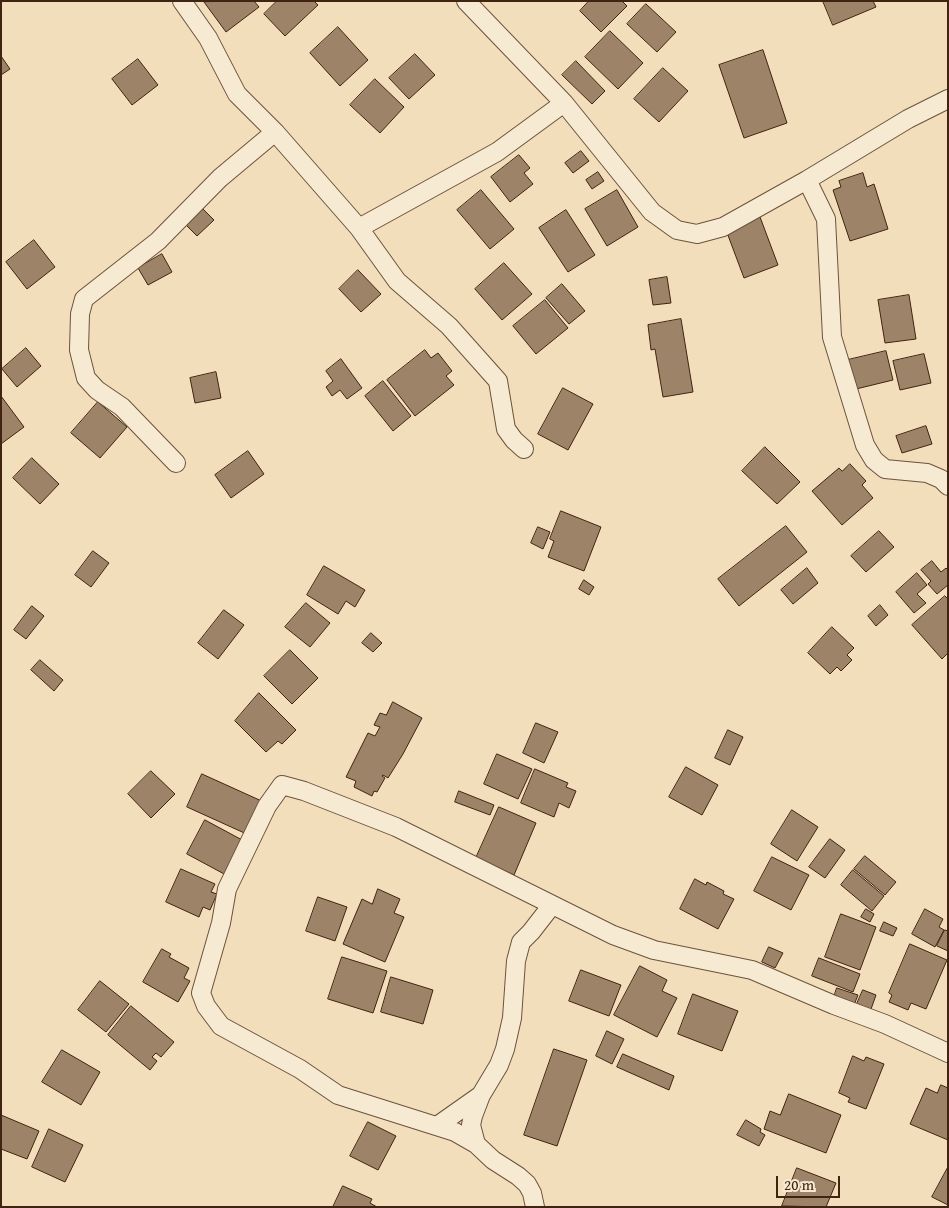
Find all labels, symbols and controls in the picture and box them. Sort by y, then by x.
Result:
scale bar [779,1166,843,1198]
text: 20 m [784,1174,814,1195]

